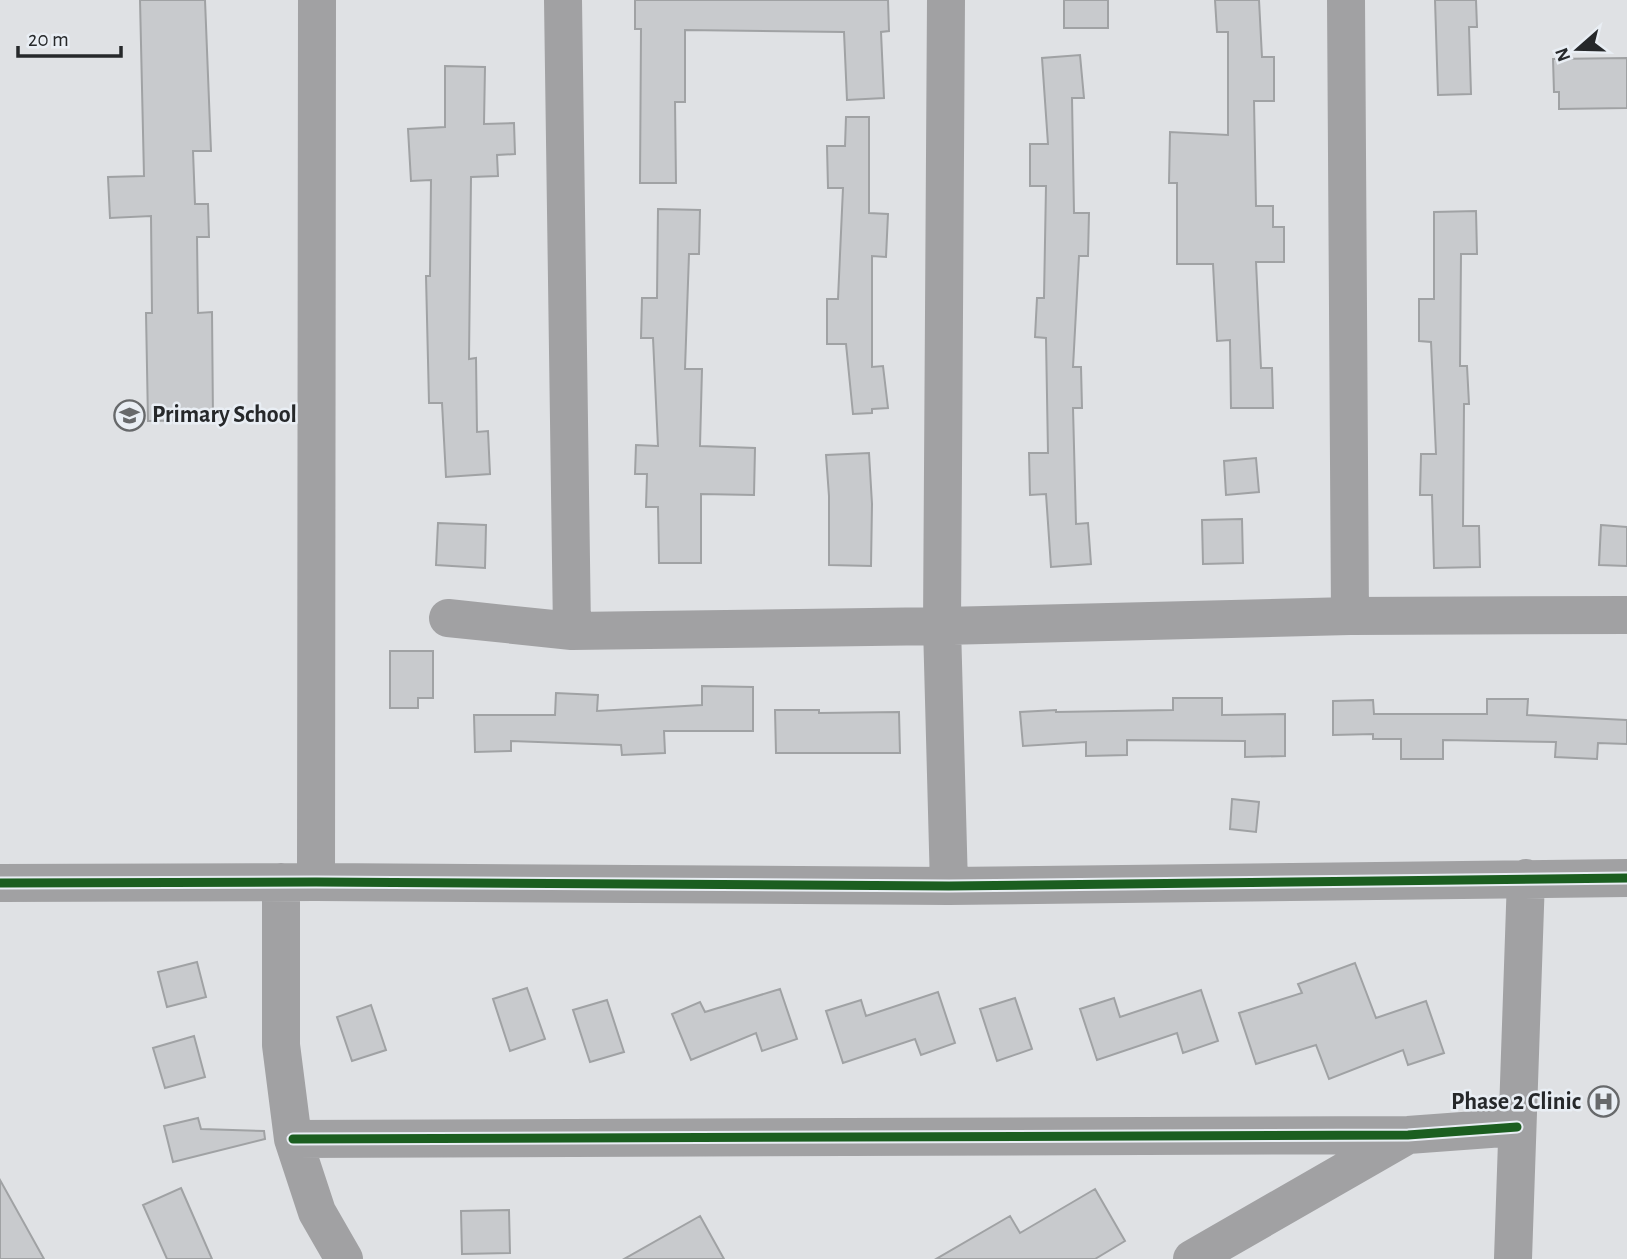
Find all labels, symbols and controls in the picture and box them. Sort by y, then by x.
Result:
scale bar [18,14,121,58]
north arrow [1543,14,1613,84]
text: 20 m [28,29,69,50]
text: N [1552,45,1575,64]
school or university icon: Primary School [112,398,146,432]
place label: Primary School [152,403,297,427]
hospital icon: Phase 2 Clinic [1587,1085,1621,1119]
place label: Phase 2 Clinic [1451,1090,1581,1114]

